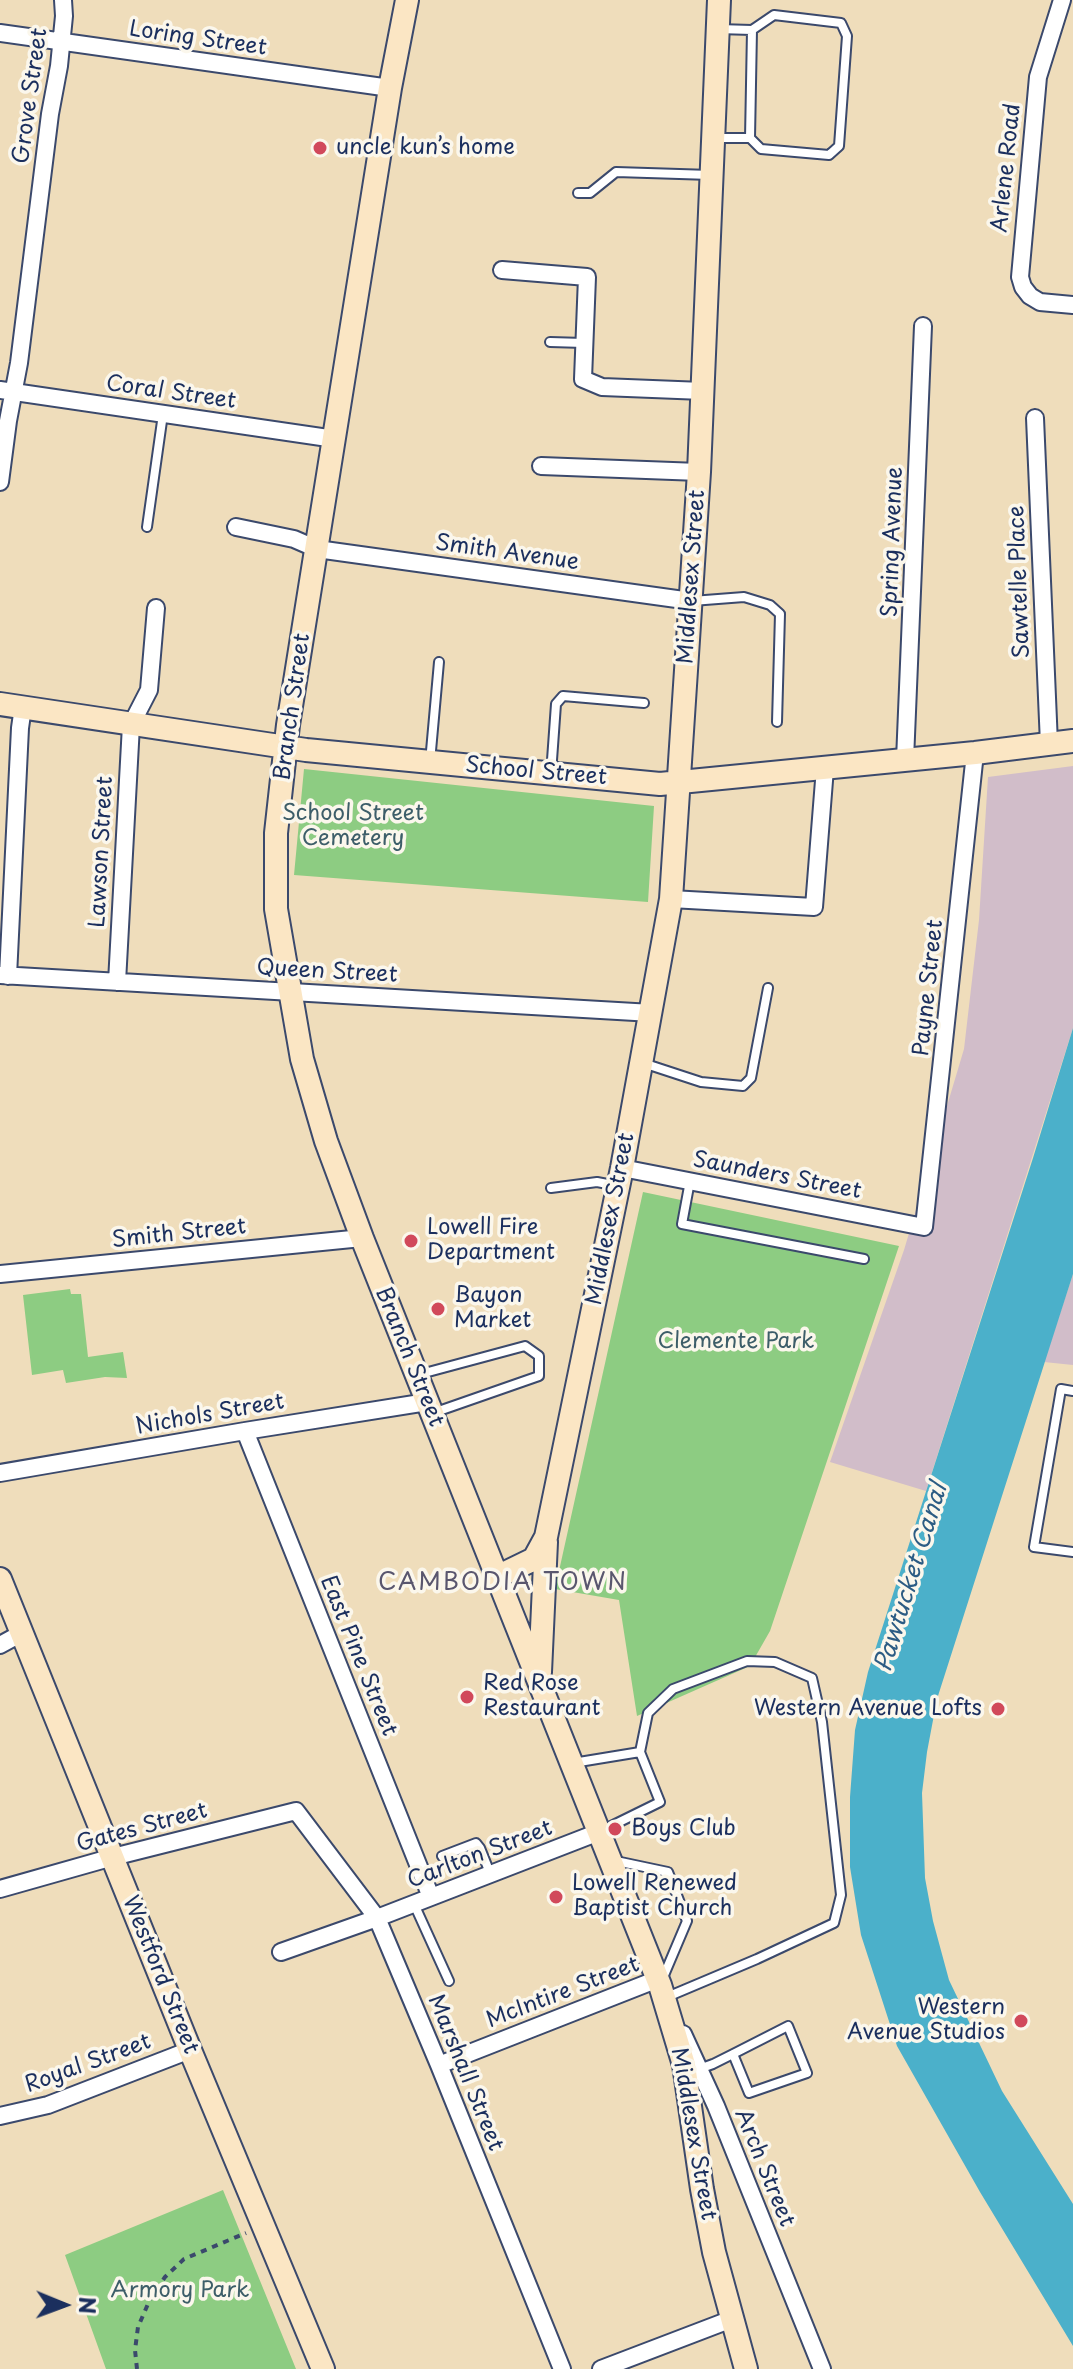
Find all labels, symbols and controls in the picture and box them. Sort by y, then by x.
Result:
street label: Loring Street [128,16,268,62]
street label: Grove Street [8,26,54,166]
street label: Arlene Road [987,102,1027,234]
place label: uncle kun’s home [336,135,515,161]
marker: uncle kun’s home [311,139,329,157]
street label: Coral Street [104,371,238,415]
street label: Spring Avenue [877,466,909,618]
street label: Middlesex Street [673,489,711,665]
street label: Sawtelle Place [1004,505,1036,659]
street label: Smith Avenue [434,530,580,576]
street label: Branch Street [270,632,316,782]
street label: School Street [464,753,608,791]
street label: Lawson Street [85,776,119,928]
park label: School Street Cemetery [282,801,424,852]
street label: Payne Street [909,918,949,1058]
street label: Queen Street [256,955,398,989]
street label: Middlesex Street [581,1131,641,1307]
street label: Saunders Street [691,1147,863,1205]
street label: Smith Street [110,1214,248,1254]
place label: Lowell Fire Department [427,1215,555,1266]
marker: Lowell Fire Department [402,1232,420,1250]
street label: Branch Street [369,1283,449,1431]
place label: Bayon Market [454,1283,531,1334]
marker: Bayon Market [429,1300,447,1318]
park label: Clemente Park [658,1329,814,1355]
street label: Nichols Street [134,1389,286,1441]
water label: Pawtucket Canal [870,1480,954,1676]
district label: CAMBODIA TOWN [377,1569,629,1597]
street label: East Pine Street [314,1572,402,1740]
place label: Red Rose Restaurant [483,1671,601,1722]
marker: Red Rose Restaurant [458,1688,476,1706]
place label: Western Avenue Lofts [754,1696,982,1722]
marker: Western Avenue Lofts [989,1700,1007,1718]
street label: Gates Street [74,1798,210,1858]
street label: Carlton Street [404,1815,556,1895]
place label: Boys Club [631,1816,736,1842]
marker: Boys Club [606,1820,624,1838]
place label: Lowell Renewed Baptist Church [572,1871,737,1922]
marker: Lowell Renewed Baptist Church [547,1888,565,1906]
street label: Westford Street [116,1892,204,2058]
street label: McIntire Street [483,1952,643,2034]
street label: Marshall Street [422,1991,508,2155]
place label: Western Avenue Studios [847,1995,1005,2046]
marker: Western Avenue Studios [1012,2012,1030,2030]
street label: Royal Street [21,2029,155,2099]
street label: Middlesex Street [665,2046,721,2222]
street label: Arch Street [728,2105,800,2231]
north arrow [24,2265,104,2345]
park label: Armory Park [111,2278,249,2304]
text: N [72,2296,105,2314]

